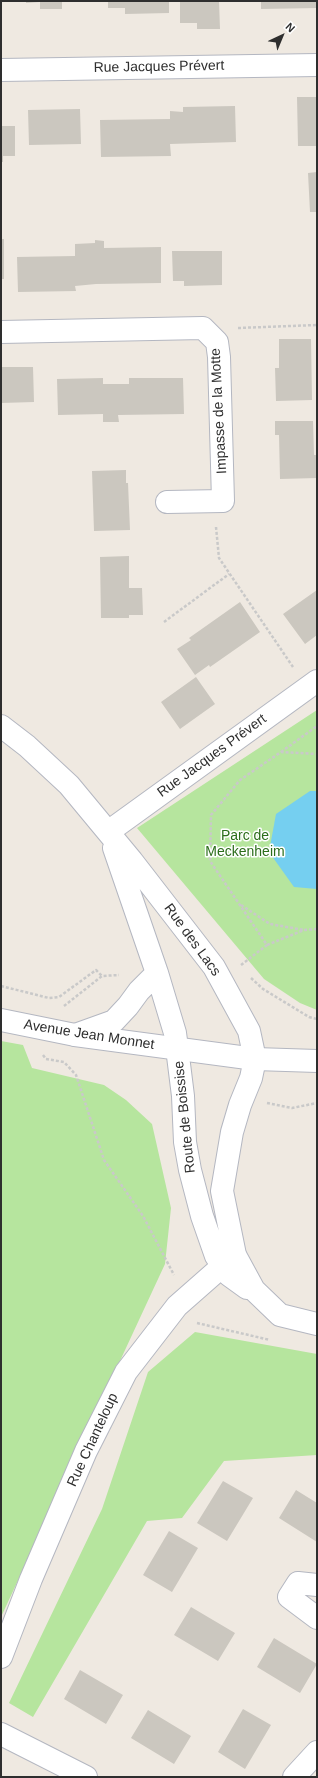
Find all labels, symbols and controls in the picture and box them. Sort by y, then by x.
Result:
north arrow [262,16,302,56]
text: N [283,20,297,34]
street label: Rue Jacques Prévert [93,57,225,77]
street label: Impasse de la Motte [207,348,231,474]
street label: Rue Jacques Prévert [154,711,270,801]
park label: Parc de Meckenheim [205,828,285,860]
street label: Rue des Lacs [160,900,224,980]
street label: Avenue Jean Monnet [22,1016,156,1054]
street label: Route de Boissise [171,1060,199,1174]
street label: Rue Chanteloup [64,1391,122,1489]

